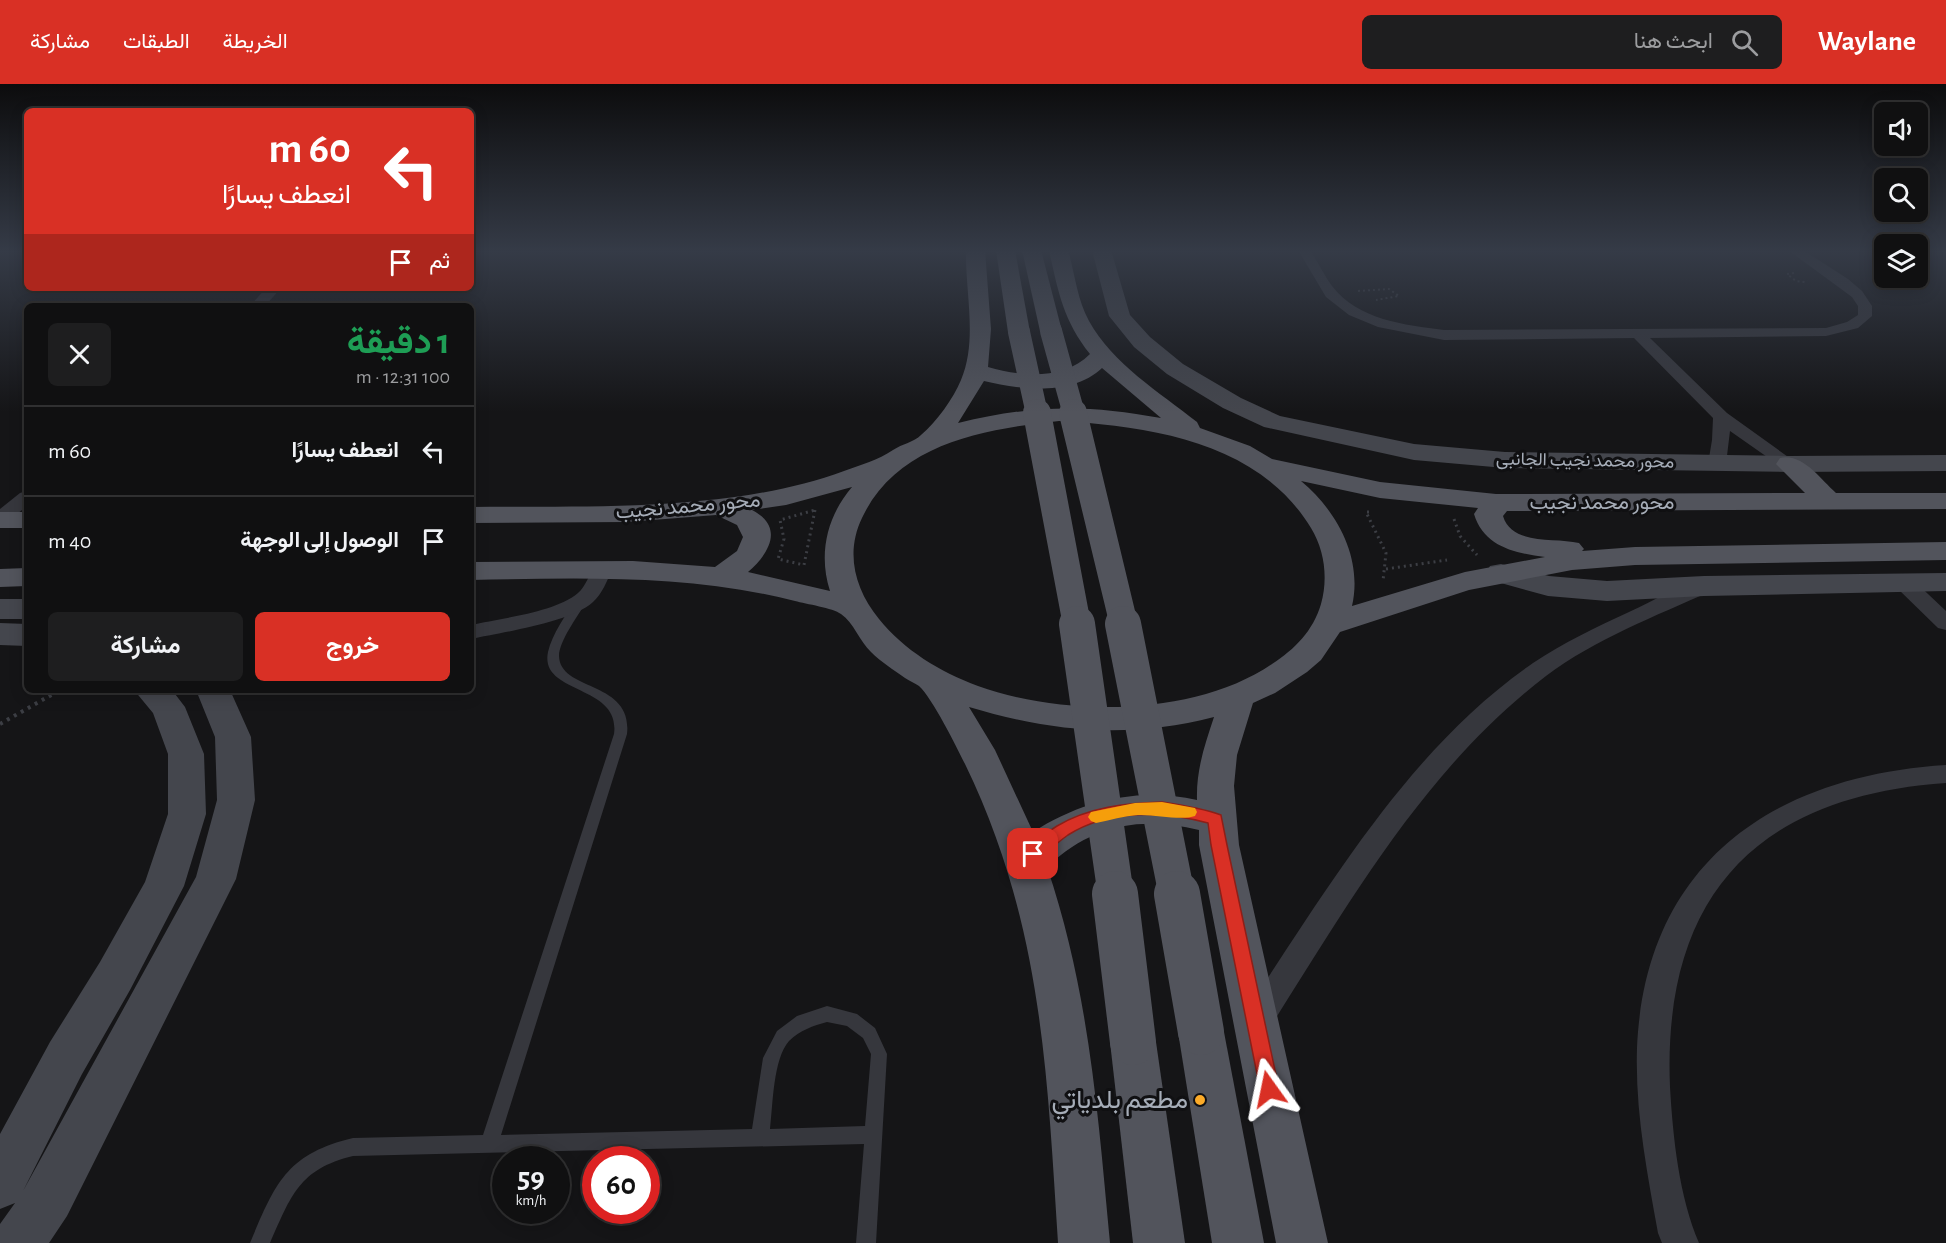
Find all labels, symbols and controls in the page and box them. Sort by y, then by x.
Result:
search box [1362,15,1782,69]
icon: search [1728,26,1761,59]
text: Waylane [1818,28,1916,56]
text: ابحث هنا [1634,30,1713,52]
text: مشاركة [30,31,90,52]
text: الطبقات [123,31,190,52]
text: الخريطة [223,31,288,52]
map controls [1874,102,1928,288]
button: sound [1874,102,1928,156]
text: 60 m [269,128,351,170]
icon: left [372,132,450,210]
button: search [1874,168,1928,222]
text: انعطف يسارًا [222,181,351,208]
button: layers [1874,234,1928,288]
icon: arrive [384,246,417,279]
text: ثم [429,250,450,272]
button: close [48,323,111,386]
text: 1 دقيقة [347,324,450,360]
text: 100 m · 12:31 [356,367,450,387]
icon: left [417,435,450,468]
text: انعطف يسارًا [292,439,399,461]
text: 60 m [48,440,91,462]
street label: محور محمد نجيب الجانبى [1496,450,1674,473]
street label: محور محمد نجيب [615,489,761,525]
street label: محور محمد نجيب [1529,492,1675,515]
icon: arrive [417,525,450,558]
text: الوصول إلى الوجهة [240,529,399,551]
text: 40 m [48,530,91,552]
button: مشاركة [48,612,243,681]
button: خروج [255,612,450,681]
pin [1007,828,1058,879]
icon: arrive [1016,837,1049,870]
position arrow [1237,1057,1301,1121]
place label: مطعم بلدياتي [1051,1087,1188,1120]
marker: مطعم بلدياتي [1193,1093,1207,1107]
speed limit sign: 60 [582,1146,660,1224]
text: 59 [517,1163,545,1193]
text: km/h [516,1193,546,1208]

